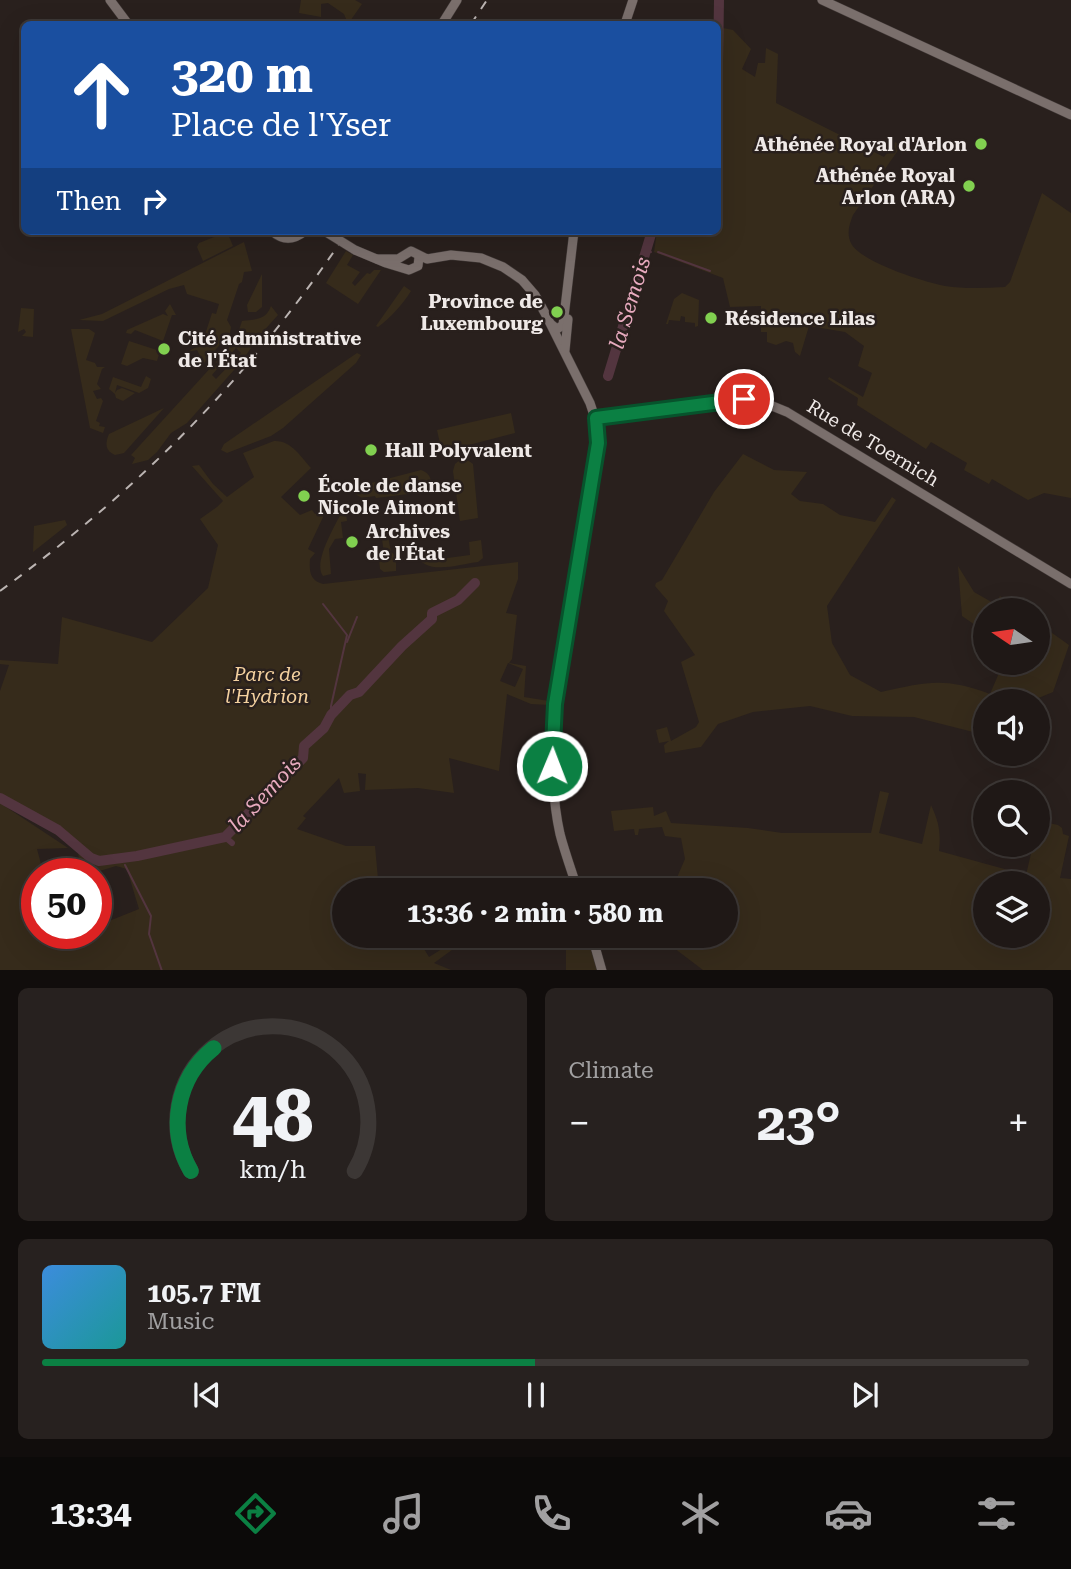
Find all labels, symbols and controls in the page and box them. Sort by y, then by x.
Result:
text: 320 m [171,47,313,104]
icon: ahead [56,49,147,140]
text: Place de l'Yser [171,106,391,144]
place label: Athénée Royal d'Arlon [754,133,967,156]
marker: Athénée Royal d'Arlon [973,136,989,152]
place label: Athénée Royal Arlon (ARA) [816,164,955,209]
marker: Athénée Royal Arlon (ARA) [961,178,977,194]
icon: right [135,182,173,220]
text: Then [56,186,121,216]
water label: la Semois [605,254,655,352]
place label: Province de Luxembourg [420,290,543,335]
marker: Province de Luxembourg [549,304,565,320]
place label: Résidence Lilas [725,307,875,330]
marker: Résidence Lilas [703,310,719,326]
place label: Cité administrative de l'État [178,327,362,372]
marker: Cité administrative de l'État [156,341,172,357]
pin [714,369,774,429]
icon: arrive [725,380,763,418]
street label: Rue de Toernich [803,395,943,491]
place label: Hall Polyvalent [385,439,532,462]
marker: Hall Polyvalent [363,442,379,458]
place label: École de danse Nicole Aimont [318,474,462,519]
marker: École de danse Nicole Aimont [296,488,312,504]
place label: Archives de l'État [366,520,450,565]
marker: Archives de l'État [344,534,360,550]
north arrow [973,598,1050,676]
map controls [973,598,1050,948]
park label: Parc de l'Hydrion [225,663,309,708]
button: sound [973,689,1050,766]
position arrow [515,729,589,803]
water label: la Semois [224,751,306,837]
button: search [973,780,1050,857]
speed limit sign: 50 [21,858,112,949]
button: layers [973,871,1050,948]
text: 13:36 · 2 min · 580 m [407,898,663,928]
text: Climate [569,1057,654,1084]
text: 48 [231,1074,313,1159]
text: 23° [757,1092,841,1153]
text: − [569,1101,590,1145]
text: + [1008,1101,1029,1145]
text: km/h [239,1154,306,1183]
text: 105.7 FM [147,1278,261,1308]
text: Music [147,1308,214,1335]
icon: previous [188,1376,226,1414]
icon: pause [517,1376,555,1414]
icon: next [846,1376,884,1414]
icon: directions [231,1489,280,1538]
icon: music [379,1489,428,1538]
icon: phone [527,1489,576,1538]
icon: climate [676,1489,725,1538]
icon: car [824,1489,873,1538]
icon: filters [972,1489,1021,1538]
text: 13:34 [50,1494,131,1532]

